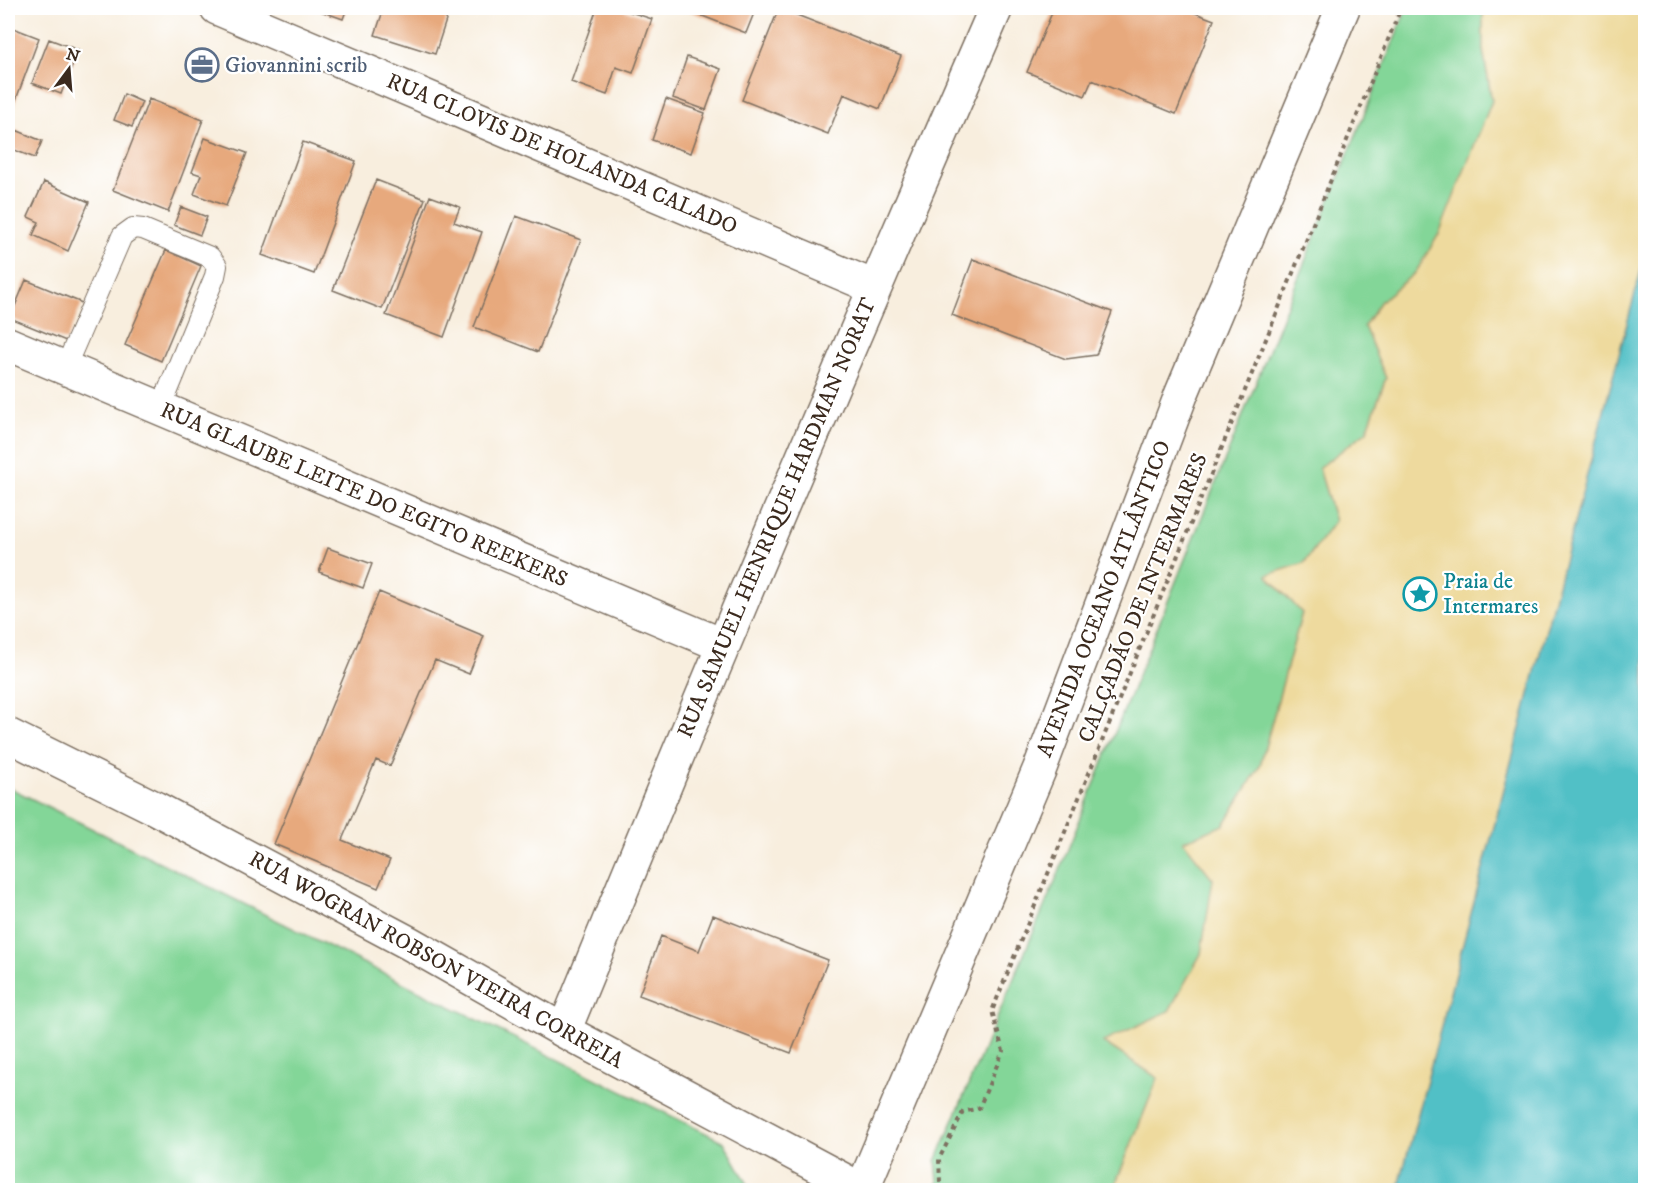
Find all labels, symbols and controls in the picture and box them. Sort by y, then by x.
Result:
north arrow [39,39,99,99]
text: N [64,44,82,67]
office icon: Giovannini scrib [184,47,220,83]
place label: Giovannini scrib [225,52,367,79]
street label: RUA CLOVIS DE HOLANDA CALADO [383,68,741,240]
street label: RUA SAMUEL HENRIQUE HARDMAN NORAT [672,294,882,742]
street label: RUA GLAUBE LEITE DO EGITO REEKERS [156,397,572,593]
street label: AVENIDA OCEANO ATLÂNTICO [1030,437,1177,761]
street label: CALÇADÃO DE INTERMARES [1072,449,1214,747]
place label: Praia de Intermares [1443,568,1538,620]
place icon: Praia de Intermares [1402,576,1438,612]
street label: RUA WOGRAN ROBSON VIEIRA CORREIA [244,845,629,1075]

